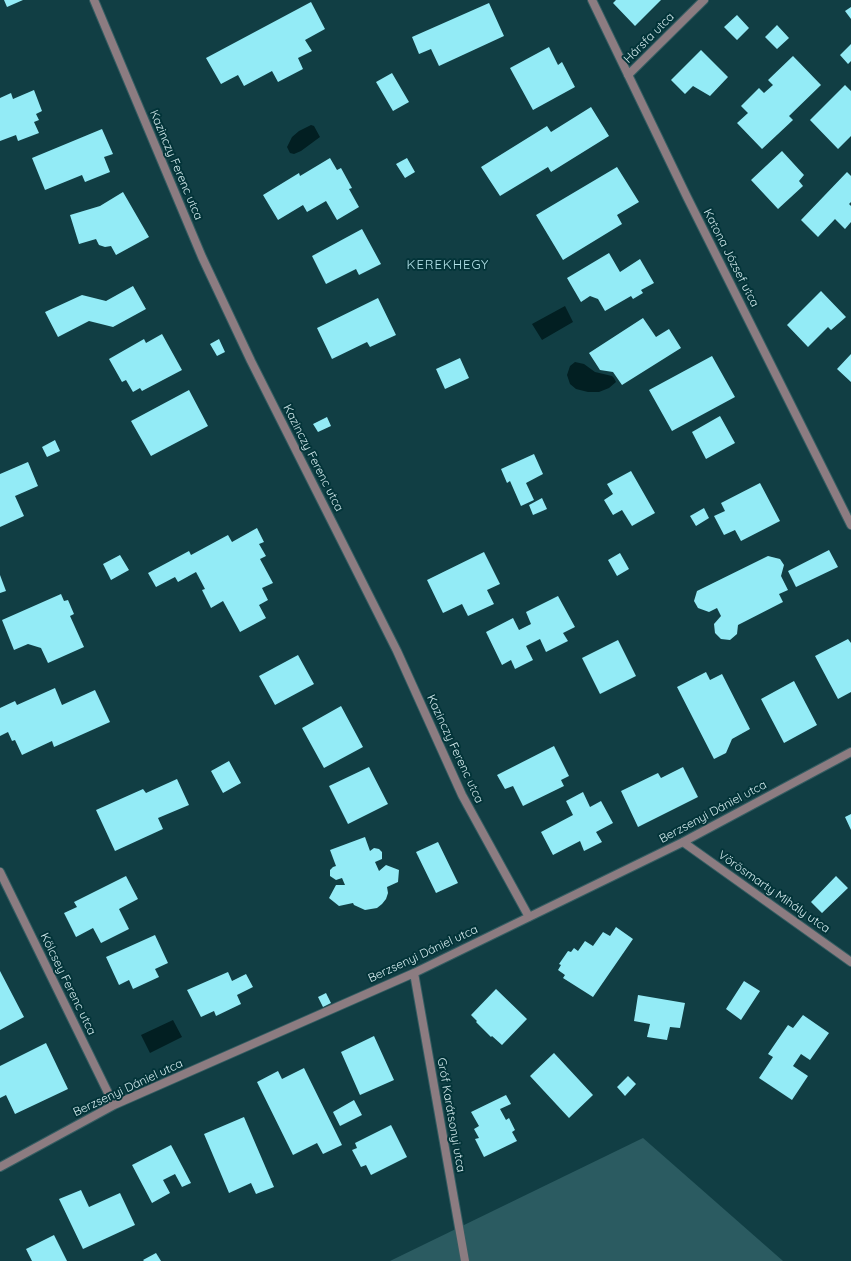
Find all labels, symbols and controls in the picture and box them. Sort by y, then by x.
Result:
street label: Hársfa utca [621,10,677,66]
street label: Kazinczy Ferenc utca [146,108,206,222]
street label: Katona József utca [700,207,762,309]
district label: KEREKHEGY [407,257,489,273]
street label: Kazinczy Ferenc utca [280,402,346,514]
street label: Kazinczy Ferenc utca [424,693,486,805]
street label: Berzsenyi Dániel utca [657,778,769,846]
street label: Vörösmarty Mihály utca [715,848,833,936]
street label: Berzsenyi Dániel utca [366,922,480,986]
street label: Kölcsey Ferenc utca [37,931,99,1037]
street label: Berzsenyi Dániel utca [71,1056,185,1120]
street label: Gróf Karátsonyi utca [434,1057,468,1173]

